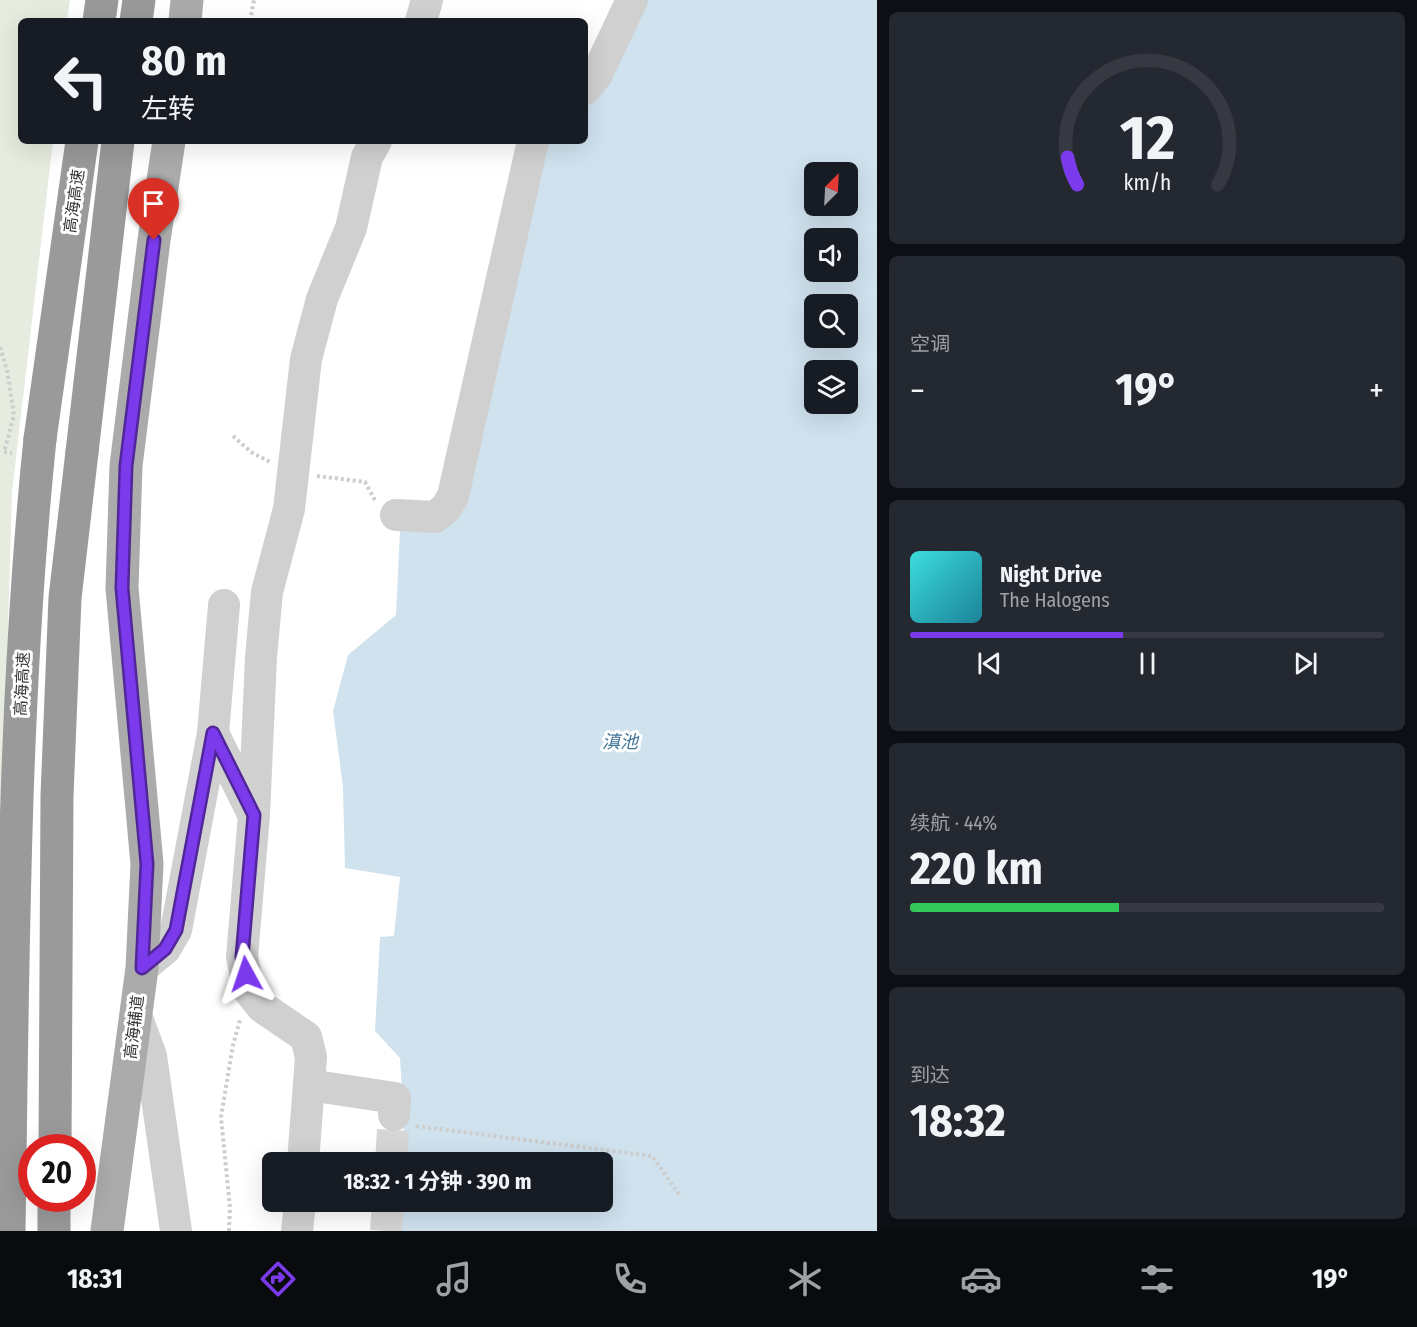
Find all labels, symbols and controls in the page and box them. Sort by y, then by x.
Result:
text: 80 m [141,36,227,86]
icon: left [42,42,120,120]
text: 左转 [141,93,195,125]
text: 12 [1119,101,1175,176]
north arrow [804,162,858,216]
map controls [804,162,858,414]
street label: 高海高速 [60,168,88,234]
text: km/h [1123,170,1171,196]
pin [128,178,179,240]
icon: arrive [137,187,170,220]
button: sound [804,228,858,282]
button: search [804,294,858,348]
text: 空调 [910,332,950,356]
button: layers [804,360,858,414]
text: 19° [1115,363,1179,417]
text: − [910,371,925,411]
text: + [1369,371,1384,411]
text: Night Drive [1000,561,1102,588]
text: The Halogens [1000,588,1110,612]
icon: previous [973,647,1006,680]
icon: pause [1131,647,1164,680]
icon: next [1289,647,1322,680]
street label: 高海高速 [11,652,33,716]
water label: 滇池 [602,731,640,753]
text: 续航 · 44% [910,811,997,835]
text: 220 km [910,842,1043,896]
position arrow [214,942,278,1006]
street label: 高海辅道 [121,994,147,1060]
text: 到达 [910,1063,950,1087]
text: 18:32 [910,1094,1006,1148]
speed limit sign: 20 [18,1134,96,1212]
text: 18:32 · 1 分钟 · 390 m [344,1168,531,1195]
icon: directions [257,1258,299,1300]
icon: music [433,1258,475,1300]
icon: phone [609,1258,651,1300]
icon: climate [784,1258,826,1300]
icon: car [960,1258,1002,1300]
icon: filters [1136,1258,1178,1300]
text: 18:31 [67,1263,123,1295]
text: 19° [1312,1263,1350,1295]

